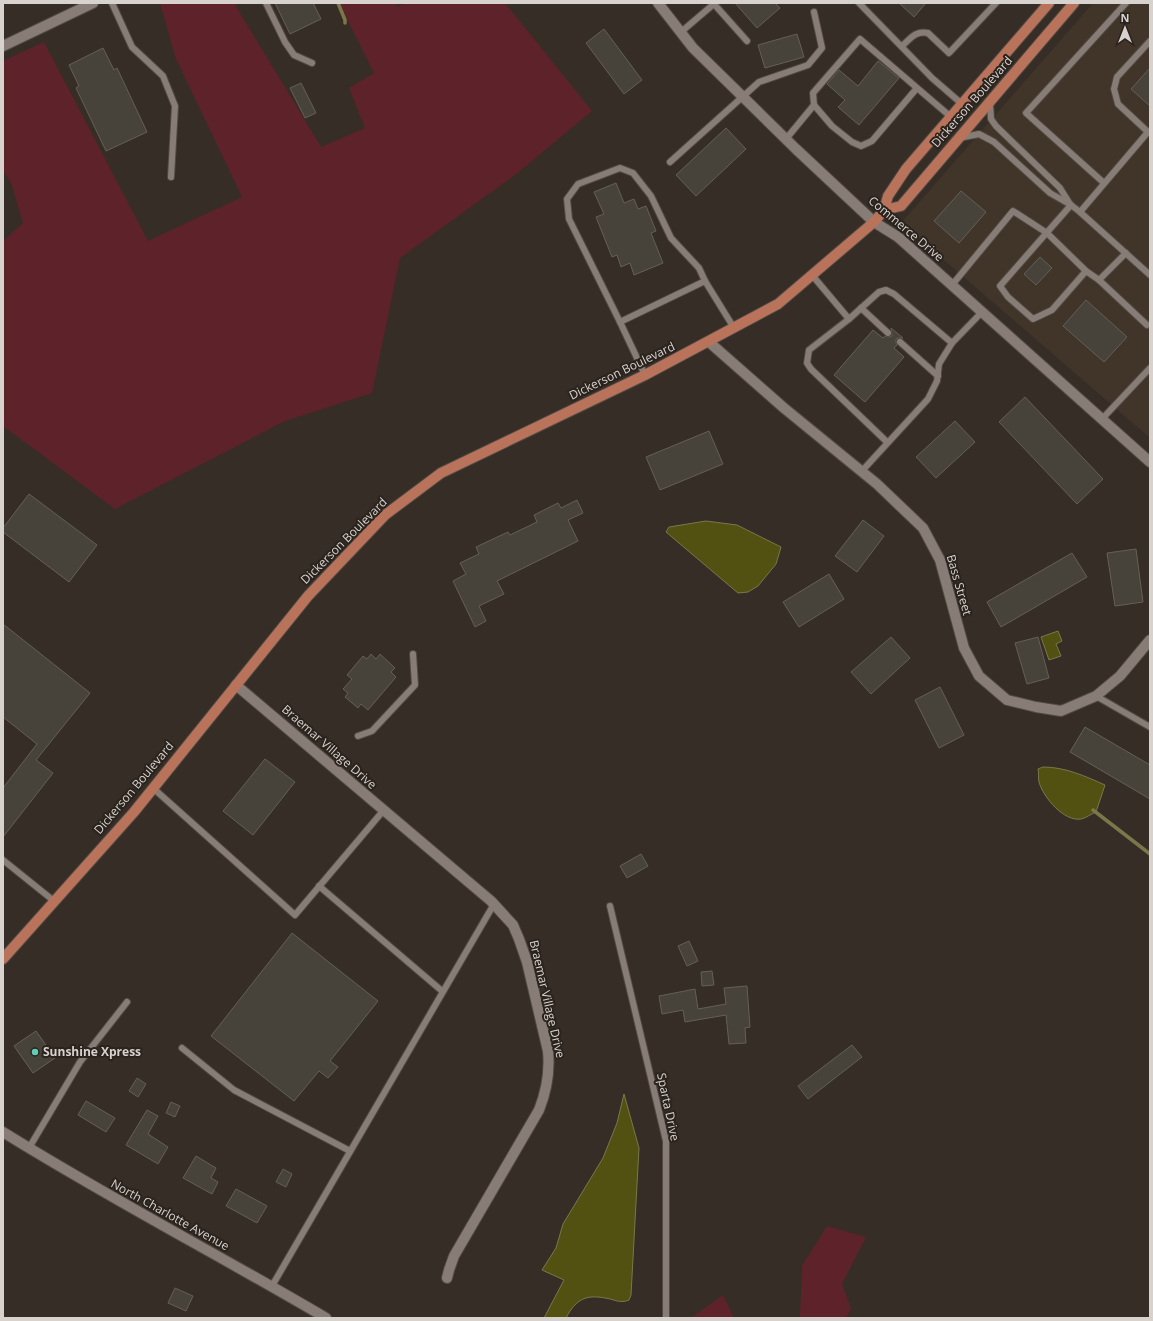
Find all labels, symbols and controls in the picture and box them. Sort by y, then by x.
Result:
north arrow [1105,8,1145,48]
text: N [1121,10,1129,25]
street label: Dickerson Boulevard [927,52,1016,151]
street label: Commerce Drive [865,192,948,265]
street label: Dickerson Boulevard [566,338,678,404]
street label: Dickerson Boulevard [297,494,391,588]
street label: Bass Street [943,552,976,617]
street label: Braemar Village Drive [278,701,381,793]
street label: Dickerson Boulevard [90,738,177,838]
street label: Braemar Village Drive [526,938,569,1060]
place label: Sunshine Xpress [43,1043,141,1060]
marker: Sunshine Xpress [30,1047,40,1057]
street label: Sparta Drive [653,1071,684,1143]
street label: North Charlotte Avenue [108,1175,233,1254]

